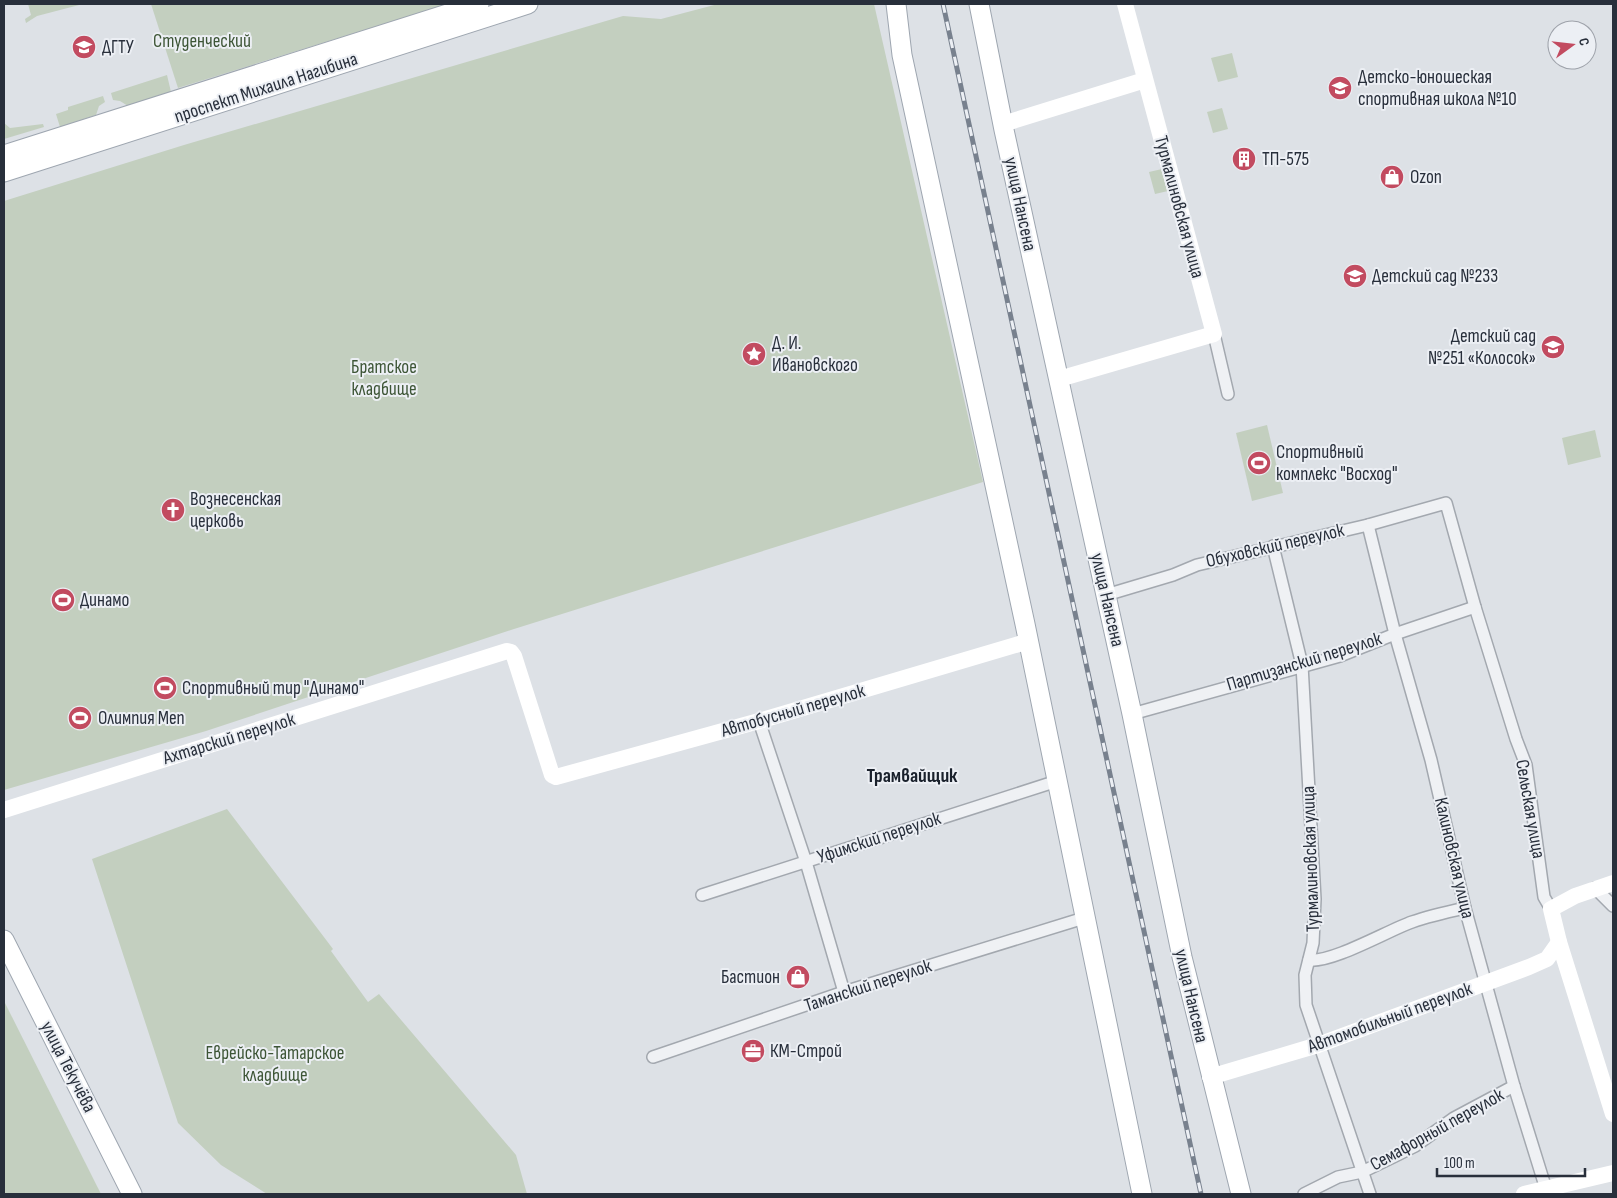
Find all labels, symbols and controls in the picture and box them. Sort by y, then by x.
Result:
north arrow [1547,20,1597,70]
park label: Студенческий [153,30,251,53]
school or university icon: ДГТУ [71,34,97,60]
place label: ДГТУ [102,36,134,59]
text: С [1575,36,1593,47]
street label: проспект Михаила Нагибина [171,48,361,128]
place label: Детско-юношеская спортивная школа №10 [1358,66,1517,111]
school or university icon: Детско-юношеская спортивная школа №10 [1327,75,1353,101]
street label: Турмалиновская улица [1149,133,1209,281]
building icon: ТП-575 [1231,146,1257,172]
place label: ТП-575 [1262,148,1309,171]
street label: улица Нансена [999,155,1041,253]
shop icon: Ozon [1379,164,1405,190]
place label: Ozon [1410,166,1442,189]
school or university icon: Детский сад №233 [1342,263,1368,289]
place label: Детский сад №233 [1372,265,1498,288]
place label: Детский сад №251 «Колосок» [1428,325,1536,370]
place label: Д. И. Ивановского [772,332,858,377]
school or university icon: Детский сад №251 «Колосок» [1540,334,1566,360]
place icon: Д. И. Ивановского [741,341,767,367]
park label: Братское кладбище [351,356,417,401]
place label: Спортивный комплекс "Восход" [1276,441,1398,486]
sports icon: Спортивный комплекс "Восход" [1246,450,1272,476]
place label: Вознесенская церковь [190,488,281,533]
church icon: Вознесенская церковь [160,497,186,523]
street label: Обуховский переулок [1204,519,1347,573]
street label: улица Нансена [1085,551,1129,649]
sports icon: Динамо [50,587,76,613]
place label: Динамо [80,589,129,612]
street label: Партизанский переулок [1224,627,1385,697]
sports icon: Спортивный тир "Динамо" [152,675,178,701]
place label: Спортивный тир "Динамо" [182,677,364,700]
street label: Автобусный переулок [718,679,868,743]
sports icon: Олимпия Men [67,705,93,731]
place label: Олимпия Men [98,707,185,730]
street label: Ахтарский переулок [159,708,299,770]
street label: Сельская улица [1510,758,1550,860]
district label: Трамвайщик [866,764,958,788]
street label: Турмалиновская улица [1297,786,1325,932]
street label: Калиновская улица [1429,795,1479,921]
street label: Уфимский переулок [814,807,944,869]
street label: улица Нансена [1169,947,1213,1045]
street label: Таманский переулок [802,954,935,1017]
shop icon: Бастион [785,964,811,990]
place label: Бастион [721,966,780,989]
street label: Автомобильный переулок [1304,977,1476,1059]
street label: улица Текучёва [35,1018,101,1116]
office icon: КМ-Строй [740,1038,766,1064]
place label: КМ-Строй [770,1040,842,1063]
park label: Еврейско-Татарское кладбище [206,1042,344,1087]
street label: Семафорный переулок [1366,1083,1509,1176]
scale bar [1437,1146,1584,1178]
text: 100 m [1444,1154,1475,1173]

